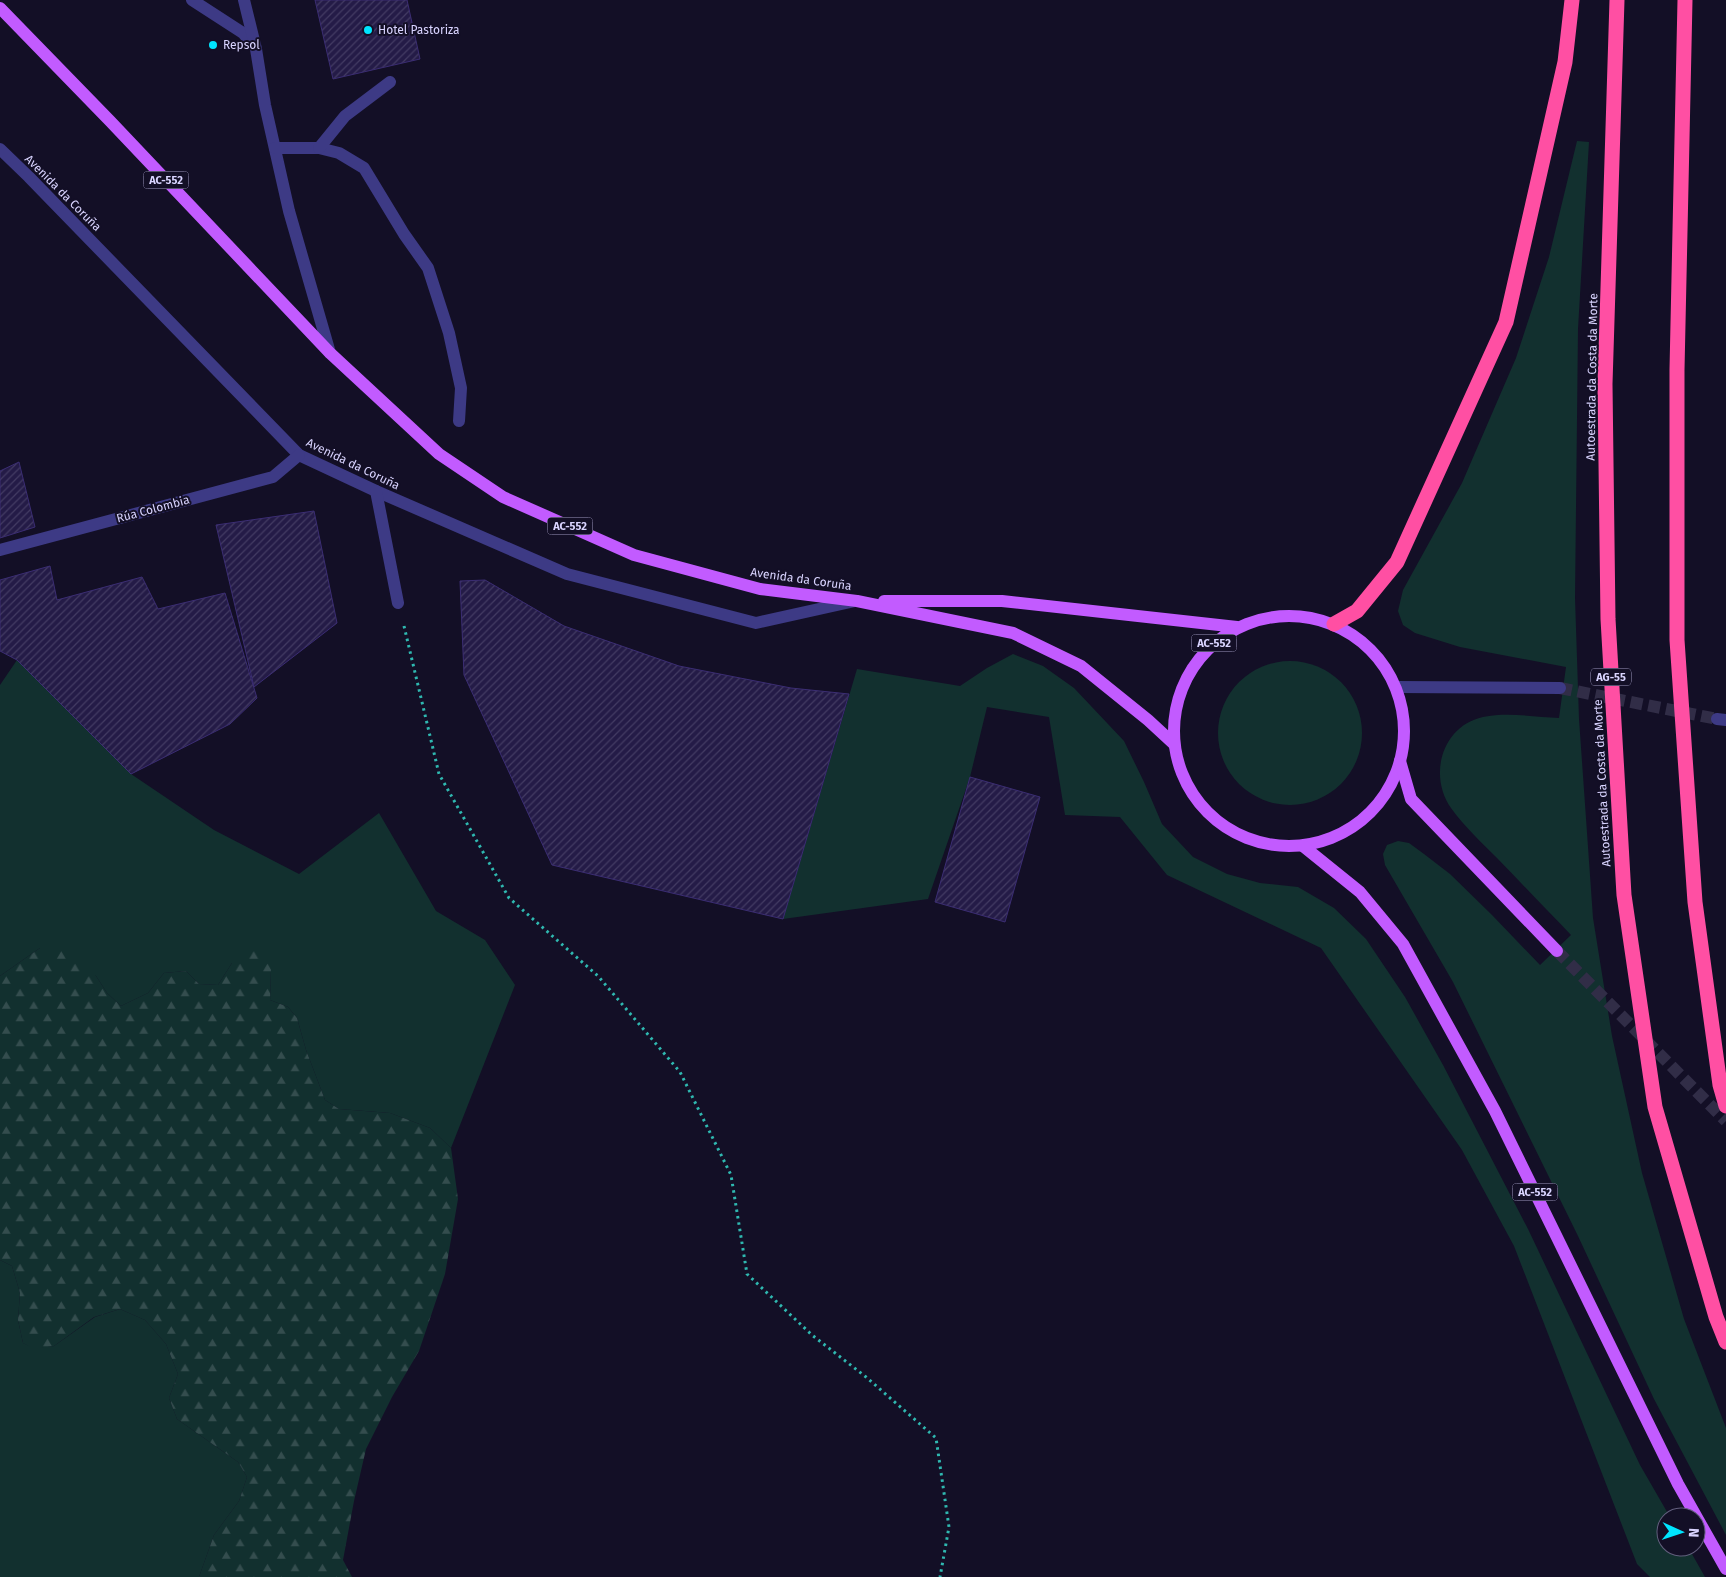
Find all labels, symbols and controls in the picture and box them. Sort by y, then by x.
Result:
place label: Hotel Pastoriza [378,23,460,37]
marker: Hotel Pastoriza [362,24,374,36]
place label: Repsol [223,38,260,52]
marker: Repsol [207,39,219,51]
street label: Avenida da Coruña [22,152,104,234]
road number: AC-552 [144,172,188,188]
street label: Autoestrada da Costa da Morte [1584,293,1600,461]
street label: Avenida da Coruña [304,435,402,493]
street label: Rúa Colombia [115,493,191,525]
road number: AC-552 [548,518,592,534]
street label: Avenida da Coruña [749,565,853,593]
road number: AC-552 [1192,634,1236,651]
road number: AG-55 [1591,669,1631,686]
street label: Autoestrada da Costa da Morte [1591,699,1613,867]
road number: AC-552 [1512,1184,1558,1200]
north arrow [1656,1507,1706,1557]
text: N [1685,1528,1702,1538]

